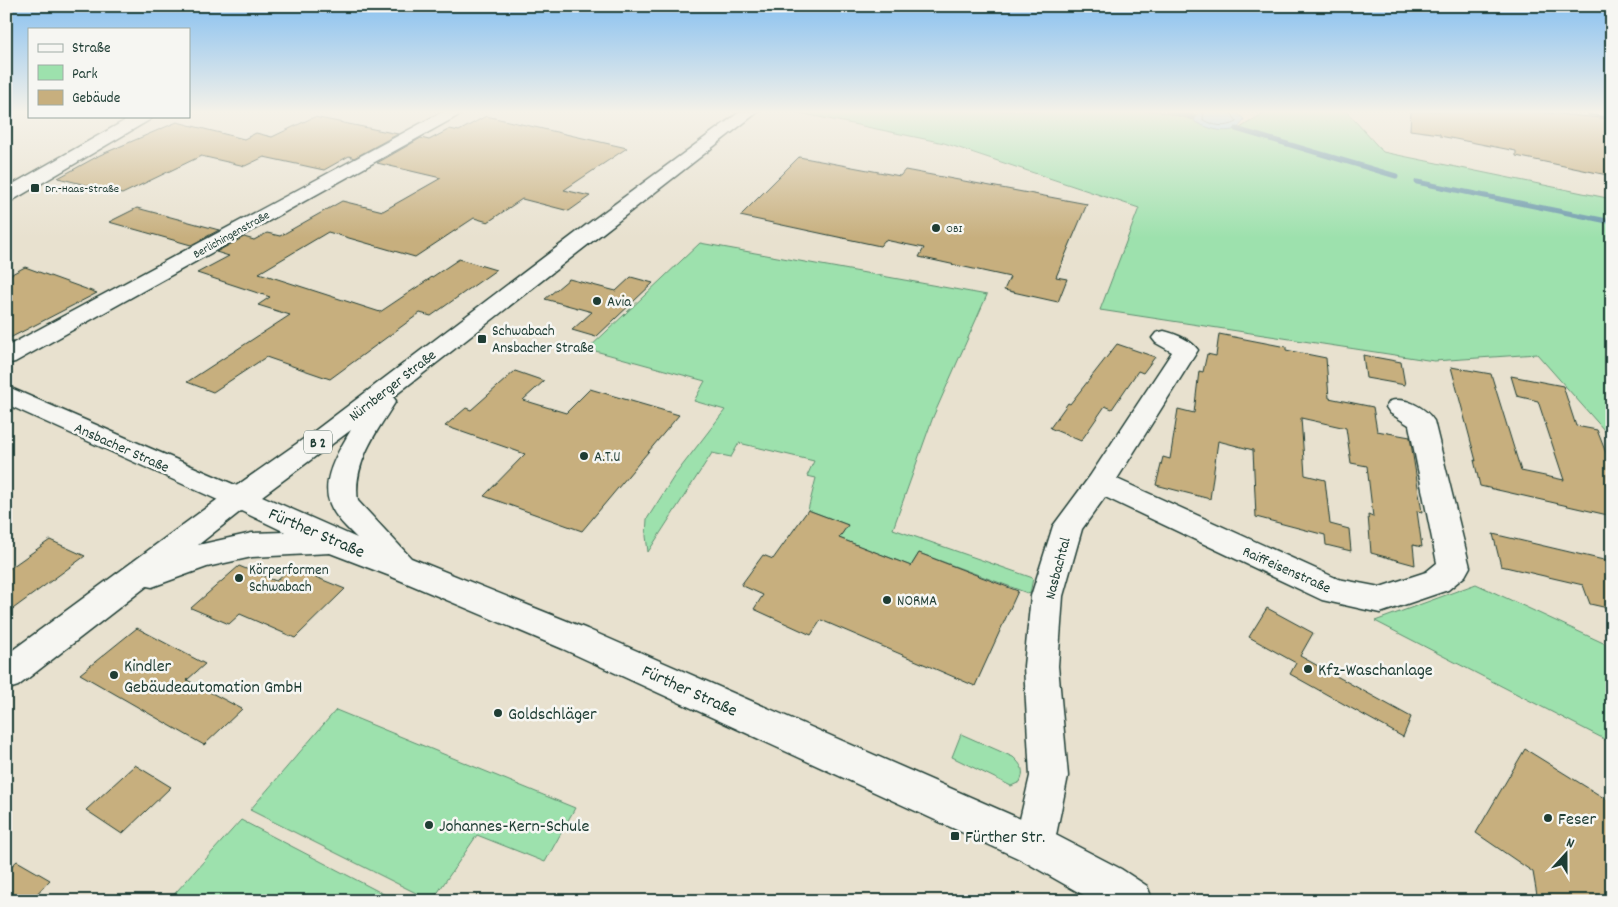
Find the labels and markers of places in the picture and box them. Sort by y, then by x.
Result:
place label: Dr.-Haas-Straße [45,181,119,198]
marker: Dr.-Haas-Straße [29,182,41,194]
place label: OBI [946,221,963,238]
marker: OBI [930,222,942,234]
place label: Avia [607,292,632,314]
marker: Avia [591,295,603,307]
place label: Schwabach Ansbacher Straße [492,321,594,360]
marker: Schwabach Ansbacher Straße [476,333,488,345]
place label: A.T.U [594,447,620,469]
marker: A.T.U [578,450,590,462]
place label: Körperformen Schwabach [249,560,329,599]
marker: Körperformen Schwabach [233,572,245,584]
place label: NORMA [897,591,937,613]
marker: NORMA [881,594,893,606]
place label: Kindler Gebäudeautomation GmbH [124,655,302,701]
place label: Kfz-Waschanlage [1318,659,1433,684]
marker: Kfz-Waschanlage [1302,663,1314,675]
marker: Kindler Gebäudeautomation GmbH [108,669,120,681]
place label: Goldschläger [508,703,597,728]
marker: Goldschläger [492,707,504,719]
place label: Feser [1558,808,1596,833]
marker: Feser [1542,812,1554,824]
place label: Johannes-Kern-Schule [439,815,589,840]
marker: Johannes-Kern-Schule [423,819,435,831]
place label: Fürther Str. [965,826,1045,851]
marker: Fürther Str. [949,830,961,842]

